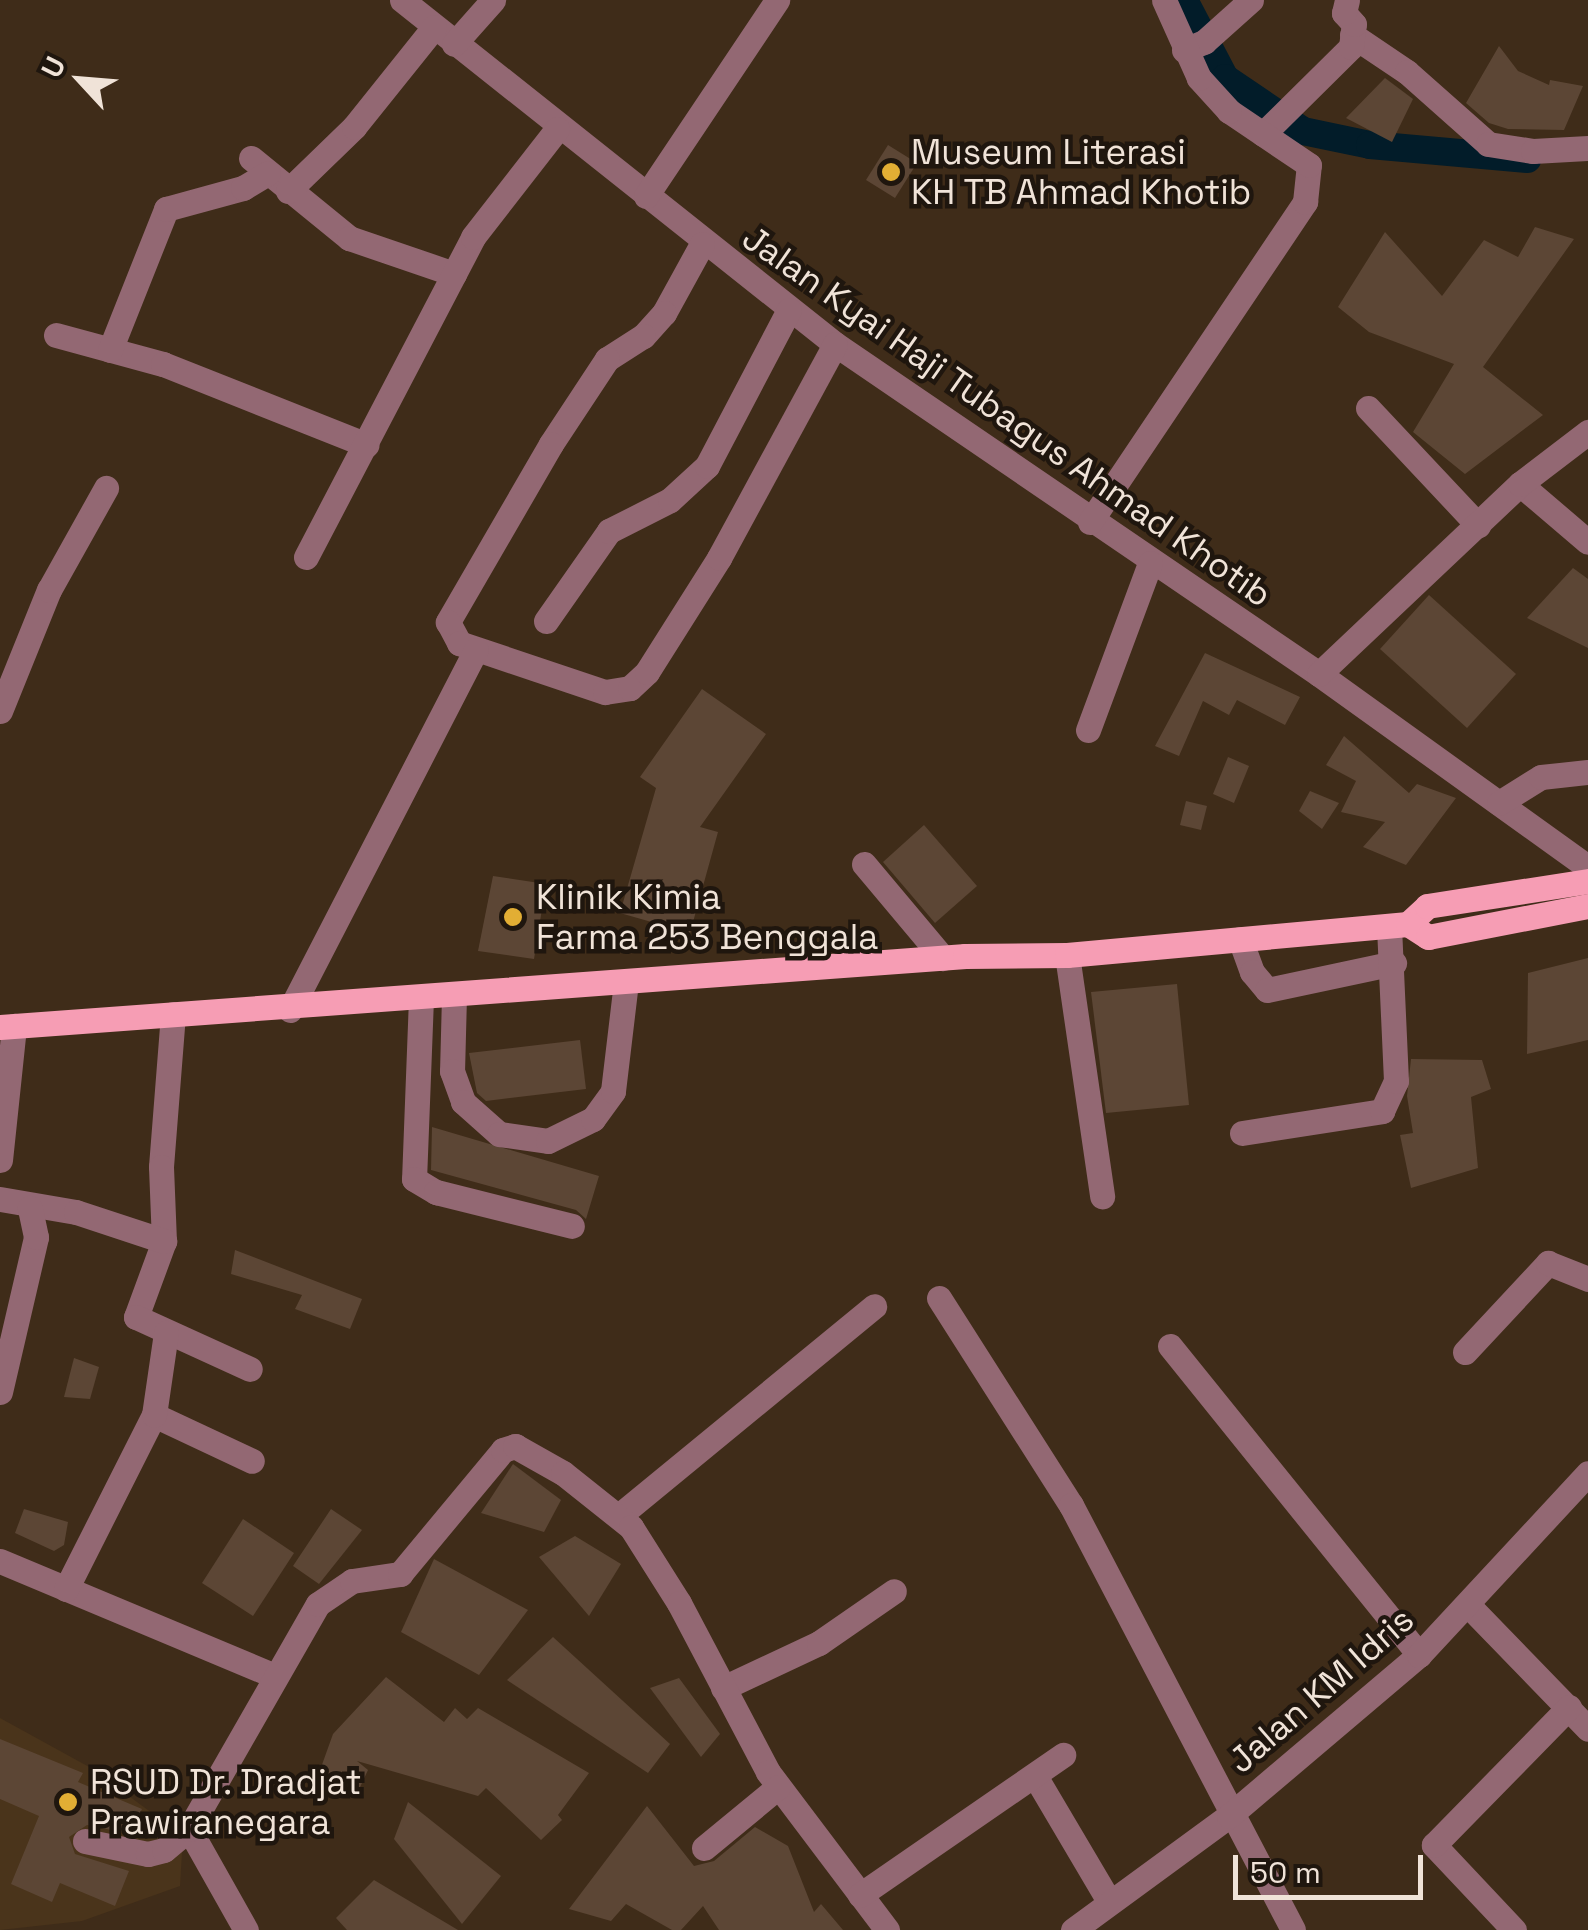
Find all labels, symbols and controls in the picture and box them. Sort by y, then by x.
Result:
north arrow [30,30,130,130]
text: U [33,51,73,83]
place label: Museum Literasi KH TB Ahmad Khotib [911,131,1253,213]
marker: Museum Literasi KH TB Ahmad Khotib [880,161,902,183]
street label: Jalan Kyai Haji Tubagus Ahmad Khotib [734,216,1280,616]
place label: Klinik Kimia Farma 253 Benggala [536,876,878,958]
marker: Klinik Kimia Farma 253 Benggala [500,904,526,930]
street label: Jalan KM Idris [1220,1598,1422,1782]
place label: RSUD Dr. Dradjat Prawiranegara [90,1761,363,1843]
marker: RSUD Dr. Dradjat Prawiranegara [55,1789,81,1815]
scale bar [1238,1835,1428,1897]
text: 50 m [1250,1853,1321,1892]

